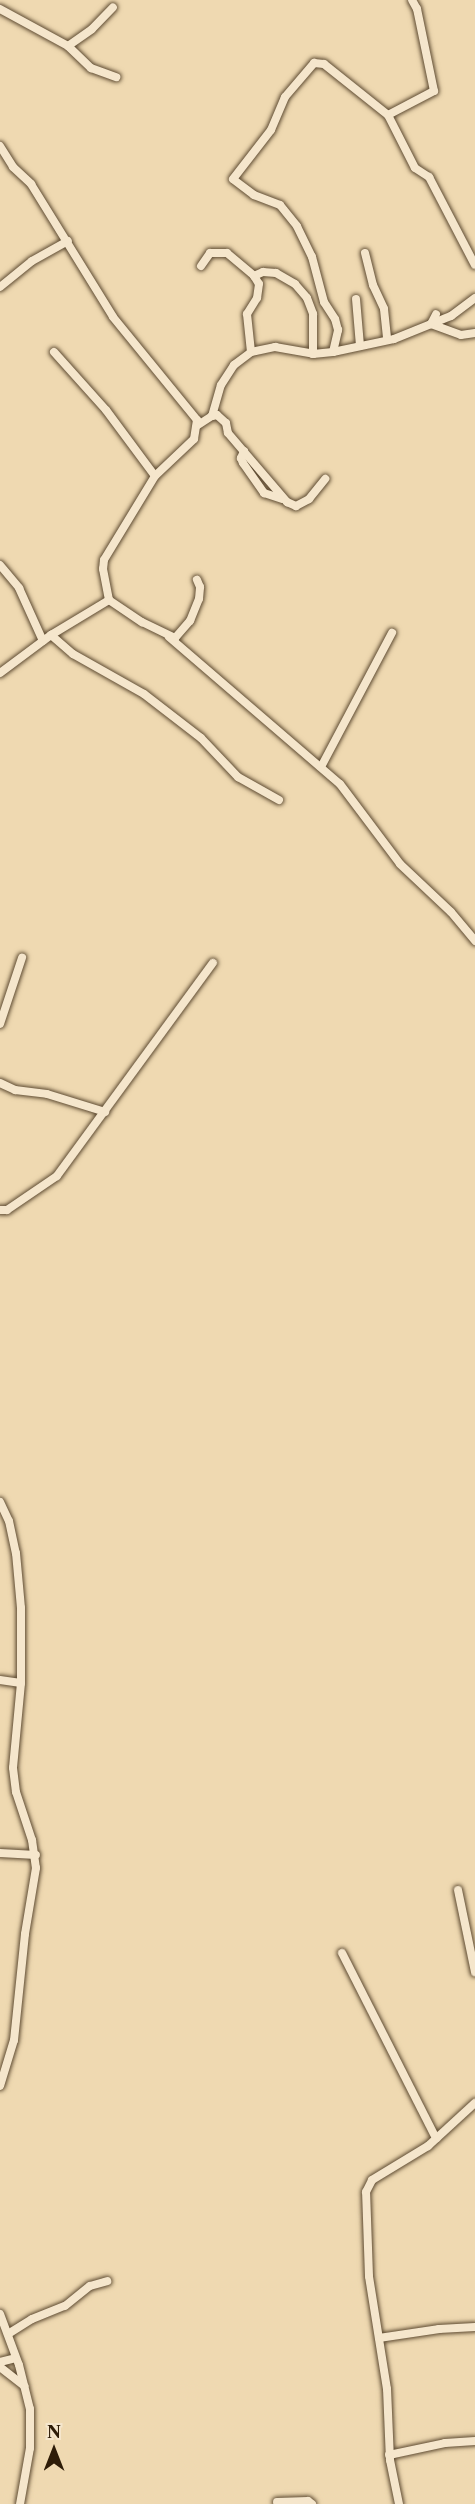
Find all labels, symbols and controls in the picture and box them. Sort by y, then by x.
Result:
north arrow [24,2420,84,2480]
text: N [47,2422,61,2442]

